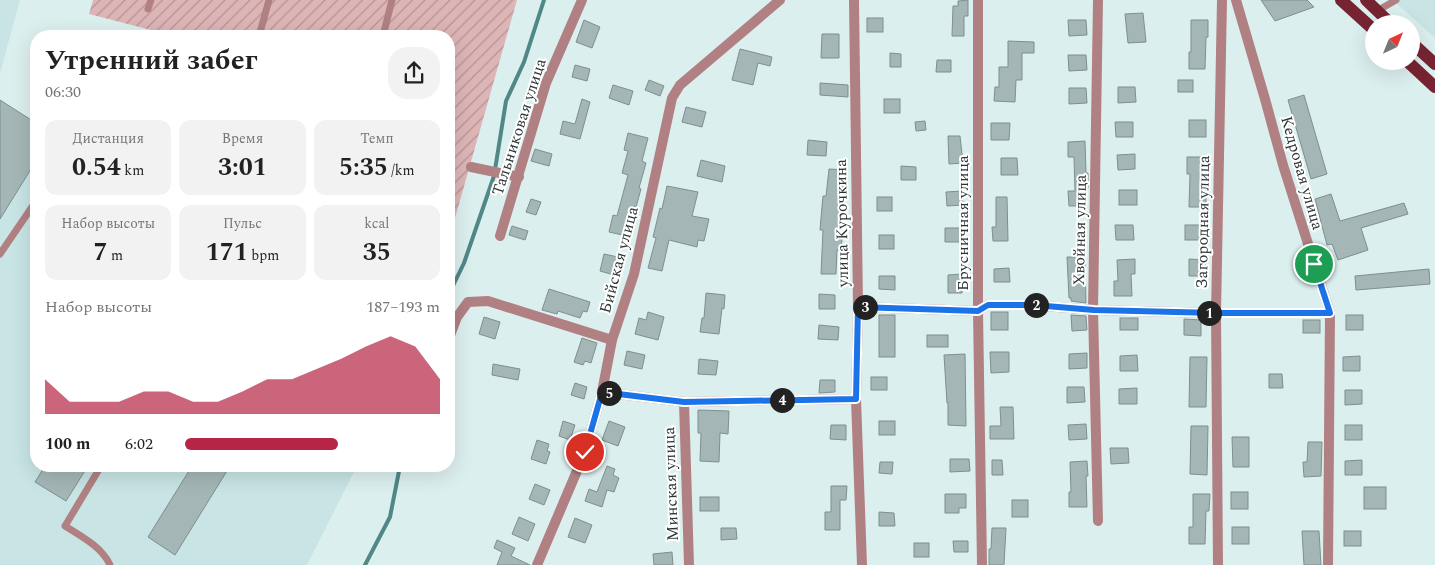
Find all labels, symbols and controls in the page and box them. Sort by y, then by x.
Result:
north arrow [1365,15,1420,70]
map controls [1365,15,1420,70]
text: Утренний забег [45,39,258,82]
button: share [388,47,440,99]
street label: Тальниковая улица [486,55,553,199]
text: 06:30 [45,80,81,104]
street label: Кедровая улица [1274,113,1330,233]
text: Дистанция [72,128,144,149]
text: Время [222,128,263,149]
text: Темп [360,128,394,149]
text: 0.54 [72,149,121,187]
text: 3:01 [218,149,267,187]
text: 5:35 [339,149,388,187]
street label: Брусничная улица [951,155,975,291]
street label: Загородная улица [1190,155,1216,289]
street label: улица Курочкина [829,159,855,288]
text: km [121,160,144,181]
text: /km [388,160,415,181]
street label: Хвойная улица [1067,174,1093,286]
street label: Бийская улица [593,204,645,316]
text: Набор высоты [61,213,155,234]
text: Пульс [223,213,262,234]
text: kcal [364,213,389,234]
text: 7 [93,234,107,272]
text: 171 [206,234,248,272]
text: 35 [363,234,391,272]
pin [1293,243,1335,285]
text: m [107,245,123,266]
text: bpm [248,245,279,266]
icon: arrive [1300,250,1328,278]
pin: 2 [1024,292,1048,318]
pin: 3 [852,294,878,320]
text: Набор высоты [45,295,152,319]
text: 187–193 m [366,295,440,319]
text: 2 [1033,295,1040,316]
text: 3 [862,297,869,318]
pin: 1 [1196,300,1222,326]
text: 1 [1206,303,1213,324]
pin: 5 [596,380,622,406]
text: 5 [606,383,613,404]
pin: 4 [770,388,794,412]
text: 4 [779,390,786,411]
street label: Минская улица [657,426,685,542]
pin [564,431,606,473]
text: 100 m [45,432,90,456]
text: 6:02 [125,432,153,456]
icon: check [571,438,599,466]

